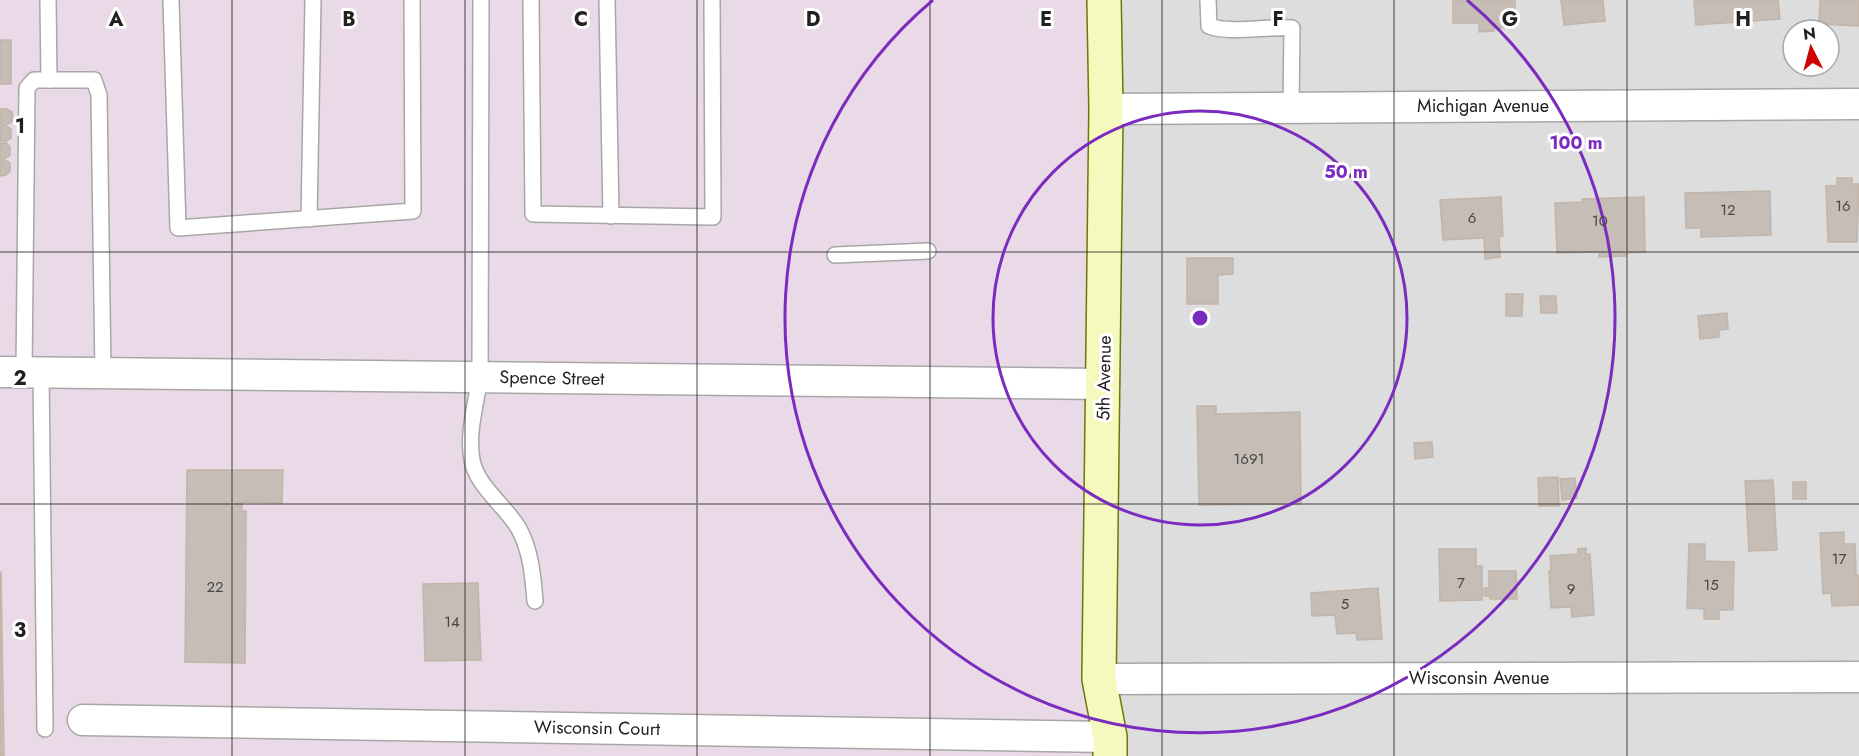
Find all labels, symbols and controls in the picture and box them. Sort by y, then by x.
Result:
text: A [108,5,124,34]
text: B [342,5,356,34]
text: C [574,5,588,34]
text: D [806,5,820,34]
text: E [1040,5,1052,34]
text: F [1272,5,1284,34]
text: G [1502,5,1518,34]
text: H [1735,5,1751,34]
north arrow [1781,18,1841,78]
text: N [1802,21,1817,46]
street label: Michigan Avenue [1417,93,1549,119]
text: 1 [15,112,25,141]
text: 100 m [1549,130,1603,156]
text: 50 m [1324,159,1368,185]
house number: 16 [1835,195,1851,217]
house number: 12 [1720,199,1736,221]
house number: 6 [1468,207,1476,229]
house number: 10 [1592,210,1608,232]
centre of rings [1190,308,1210,328]
street label: 5th Avenue [1090,335,1118,421]
text: 2 [13,364,27,393]
street label: Spence Street [499,364,605,392]
house number: 1691 [1234,448,1264,470]
house number: 17 [1832,548,1846,570]
house number: 7 [1457,572,1465,594]
house number: 15 [1703,574,1719,596]
house number: 22 [206,576,224,598]
house number: 9 [1567,578,1575,600]
house number: 5 [1341,593,1349,615]
house number: 14 [444,611,460,633]
text: 3 [14,616,26,645]
street label: Wisconsin Avenue [1409,665,1549,691]
street label: Wisconsin Court [534,714,661,742]

